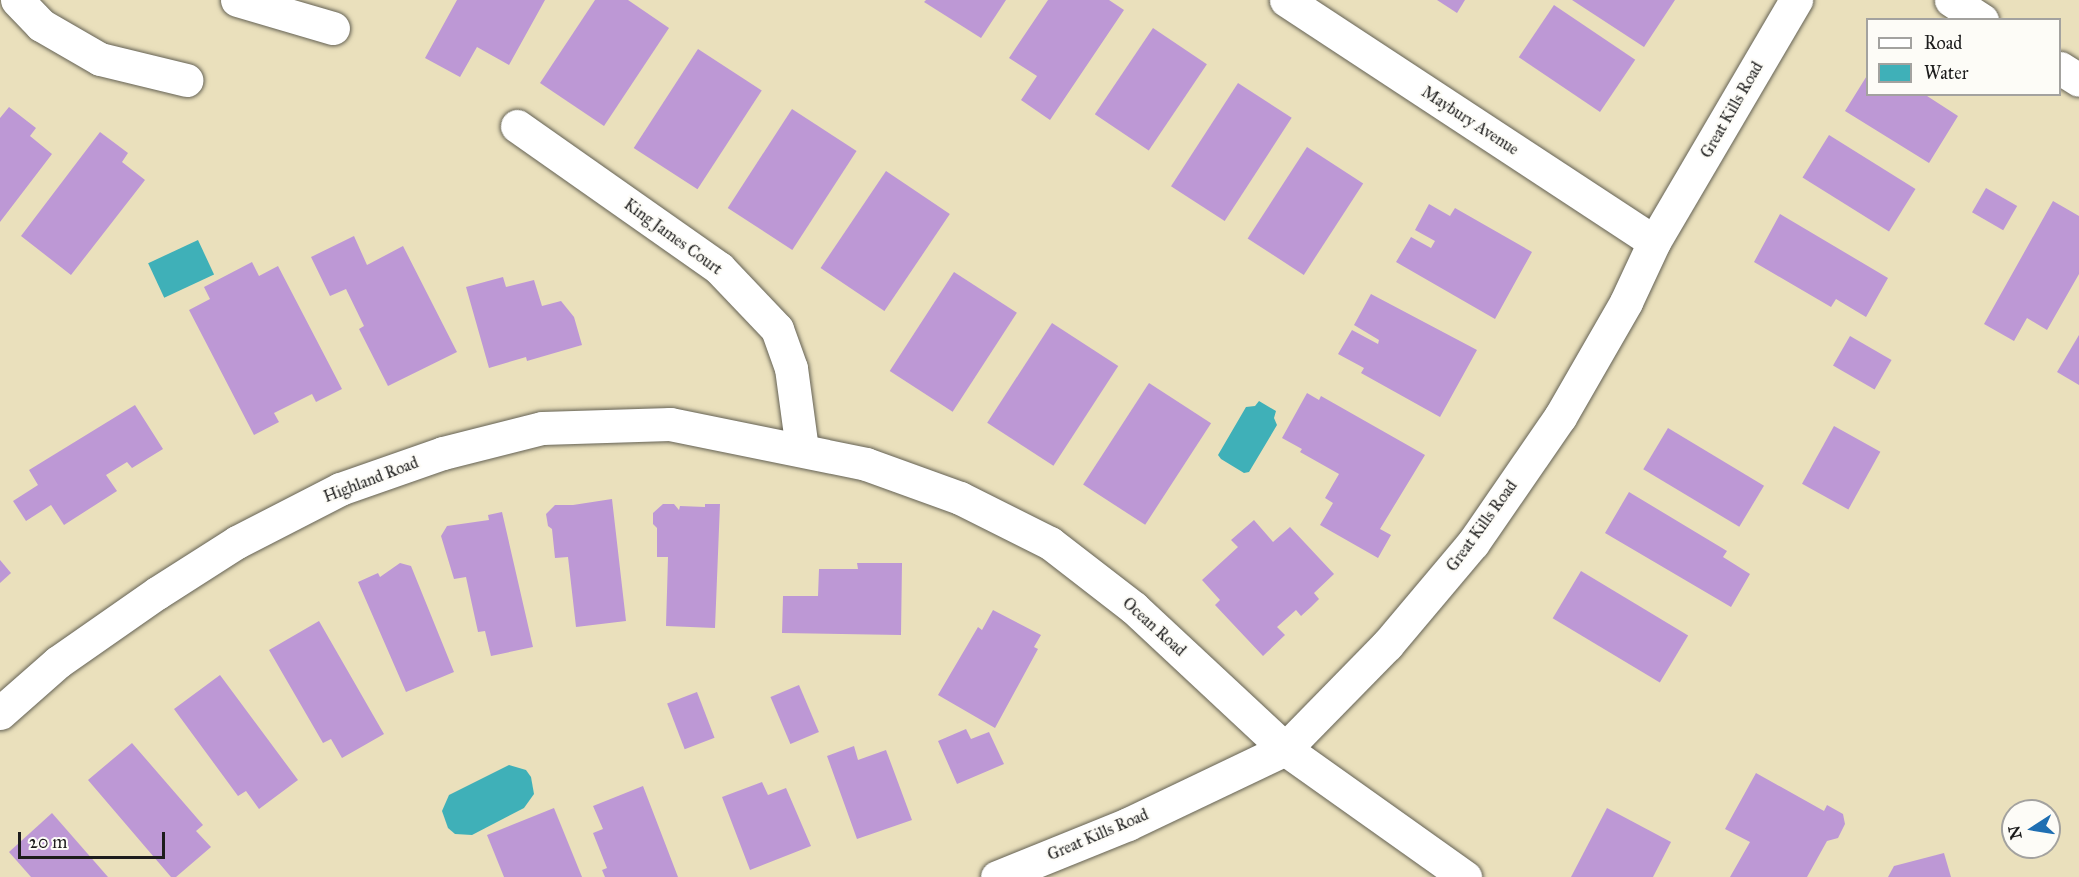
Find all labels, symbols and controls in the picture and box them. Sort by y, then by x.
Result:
legend [1866,18,2061,96]
text: Road [1924,32,1962,54]
street label: Great Kills Road [1697,58,1767,162]
text: Water [1924,62,1968,84]
street label: Maybury Avenue [1418,83,1522,159]
street label: King James Court [620,195,726,279]
street label: Highland Road [321,453,421,507]
street label: Great Kills Road [1443,477,1521,575]
street label: Ocean Road [1118,594,1190,660]
north arrow [2001,799,2061,859]
street label: Great Kills Road [1045,805,1151,865]
scale bar [21,820,168,858]
text: N [2004,824,2026,841]
text: 20 m [29,831,67,853]

